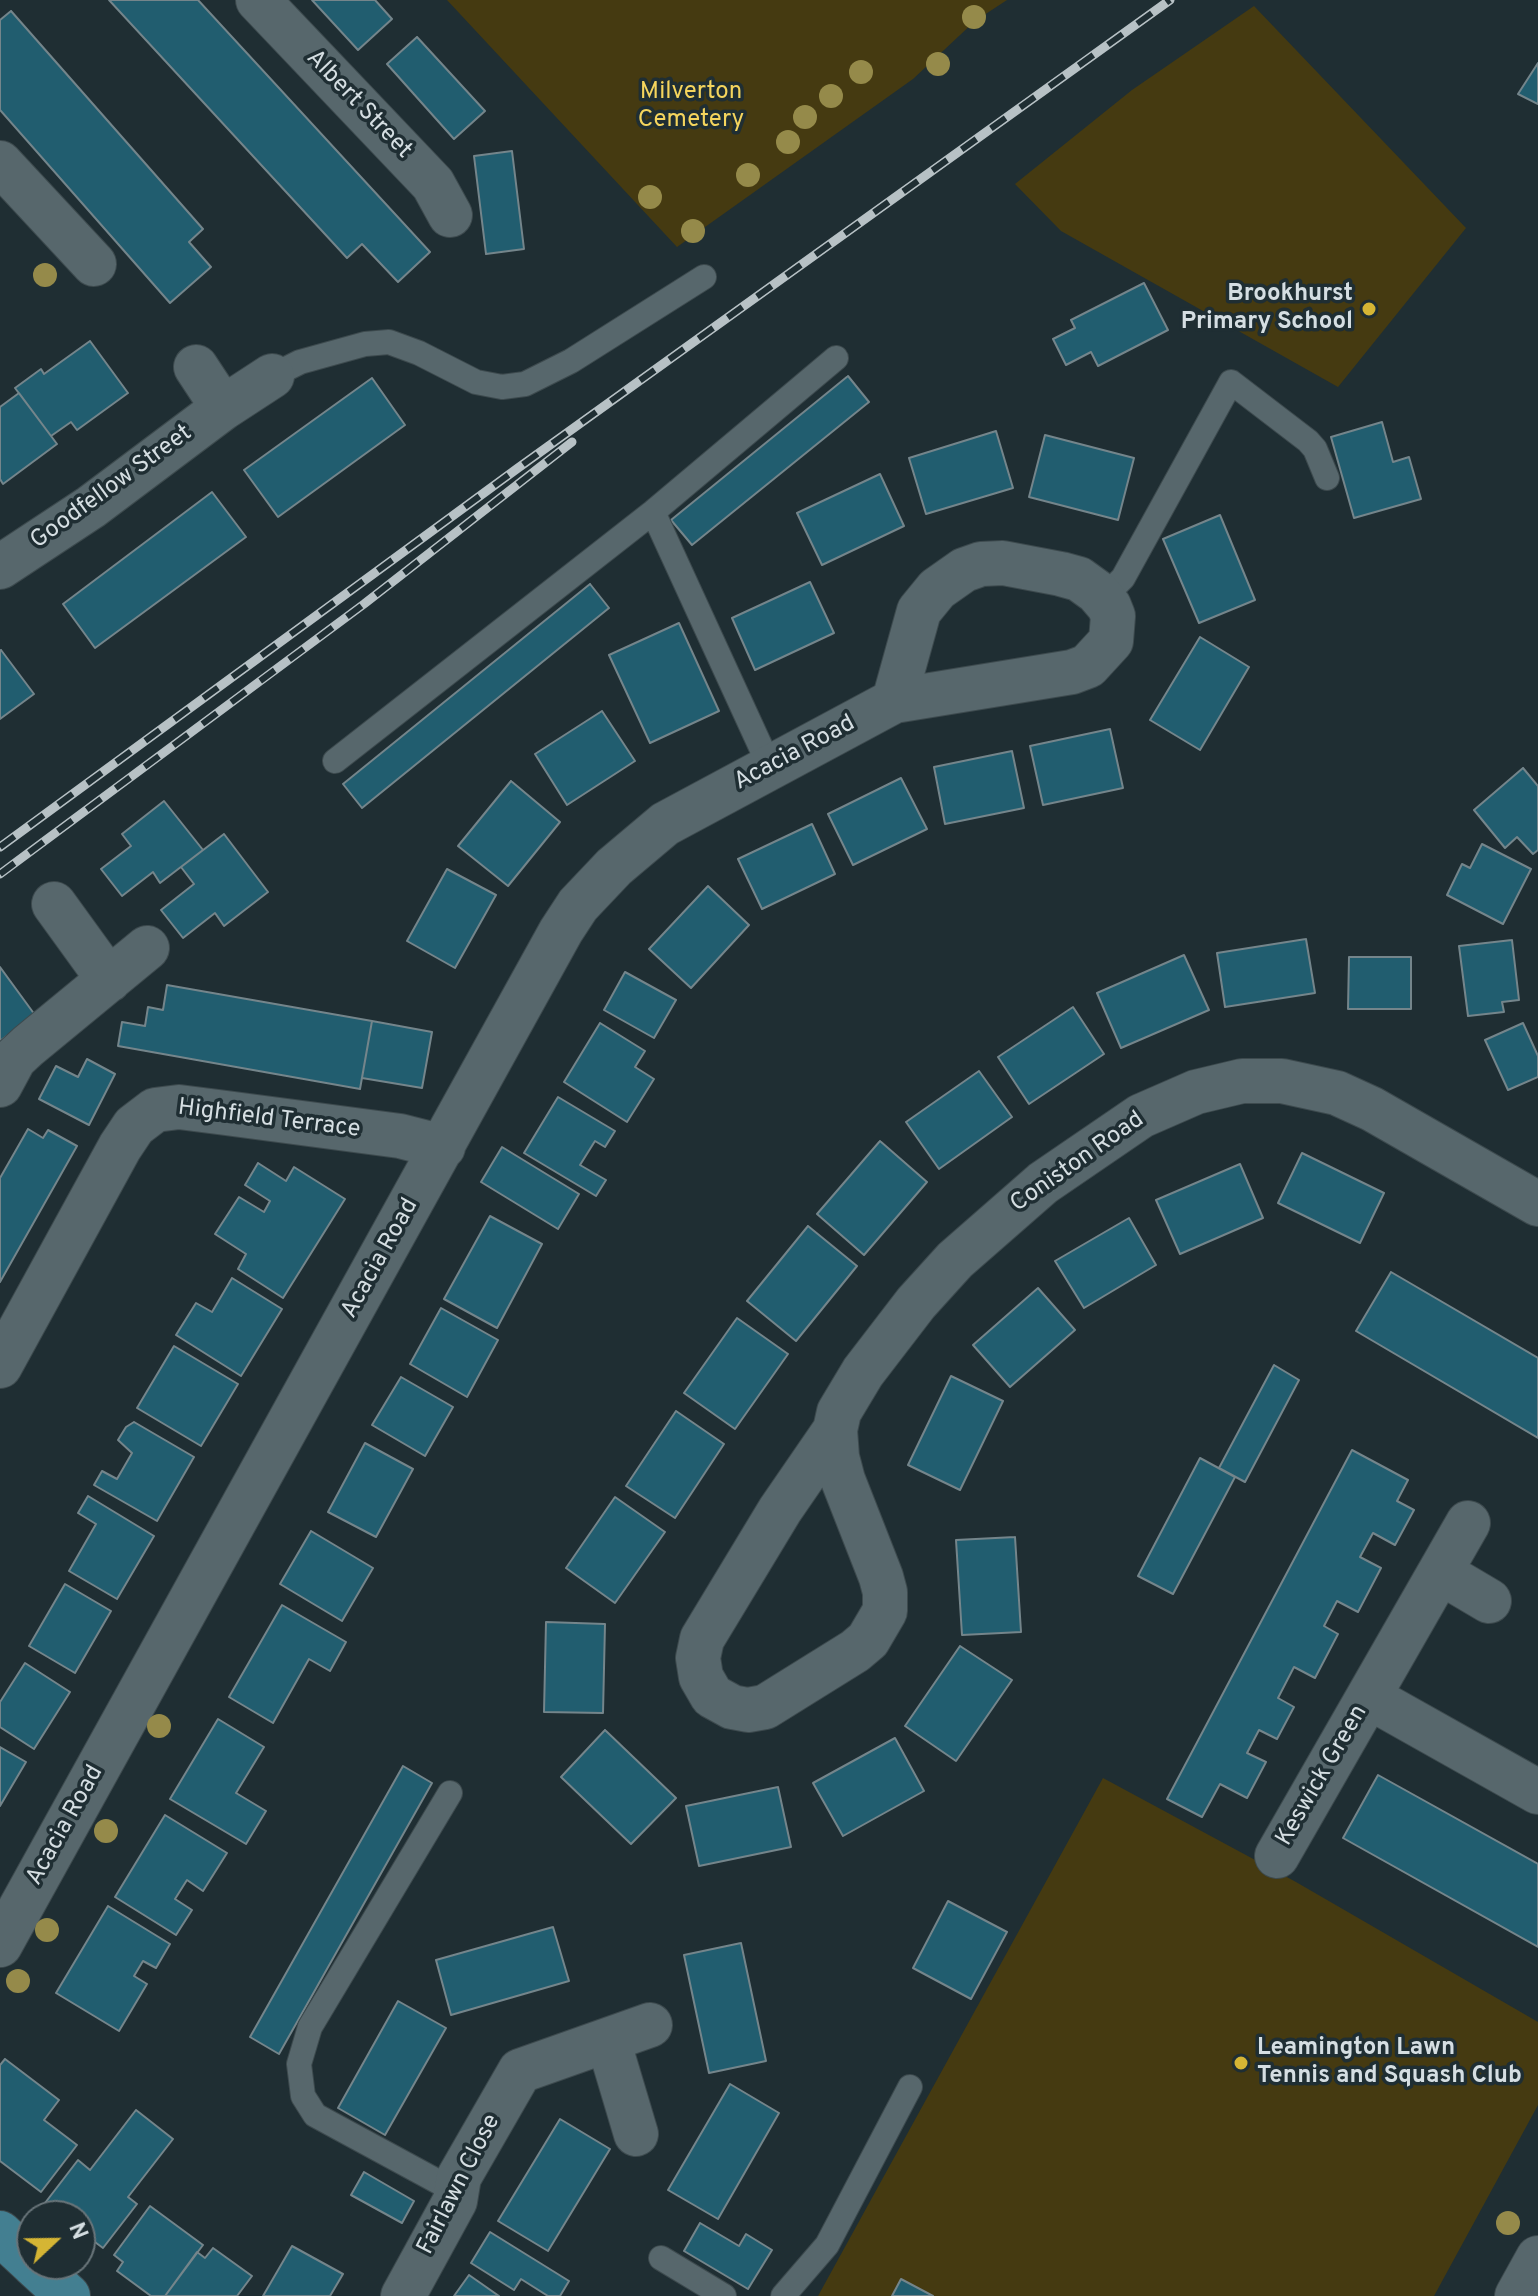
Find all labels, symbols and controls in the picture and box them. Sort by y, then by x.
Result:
street label: Albert Street [299,45,417,165]
park label: Milverton Cemetery [638,79,744,135]
place label: Brookhurst Primary School [1181,281,1353,337]
marker: Brookhurst Primary School [1360,300,1378,318]
street label: Goodfellow Street [26,420,198,556]
street label: Acacia Road [730,710,860,798]
street label: Highfield Terrace [176,1095,362,1145]
street label: Coniston Road [1006,1106,1150,1220]
street label: Acacia Road [336,1194,426,1324]
street label: Keswick Green [1271,1700,1375,1852]
street label: Acacia Road [21,1761,111,1891]
place label: Leamington Lawn Tennis and Squash Club [1257,2035,1522,2091]
marker: Leamington Lawn Tennis and Squash Club [1232,2054,1250,2072]
street label: Fairlawn Close [412,2110,508,2260]
north arrow [16,2200,96,2280]
text: N [61,2219,92,2244]

